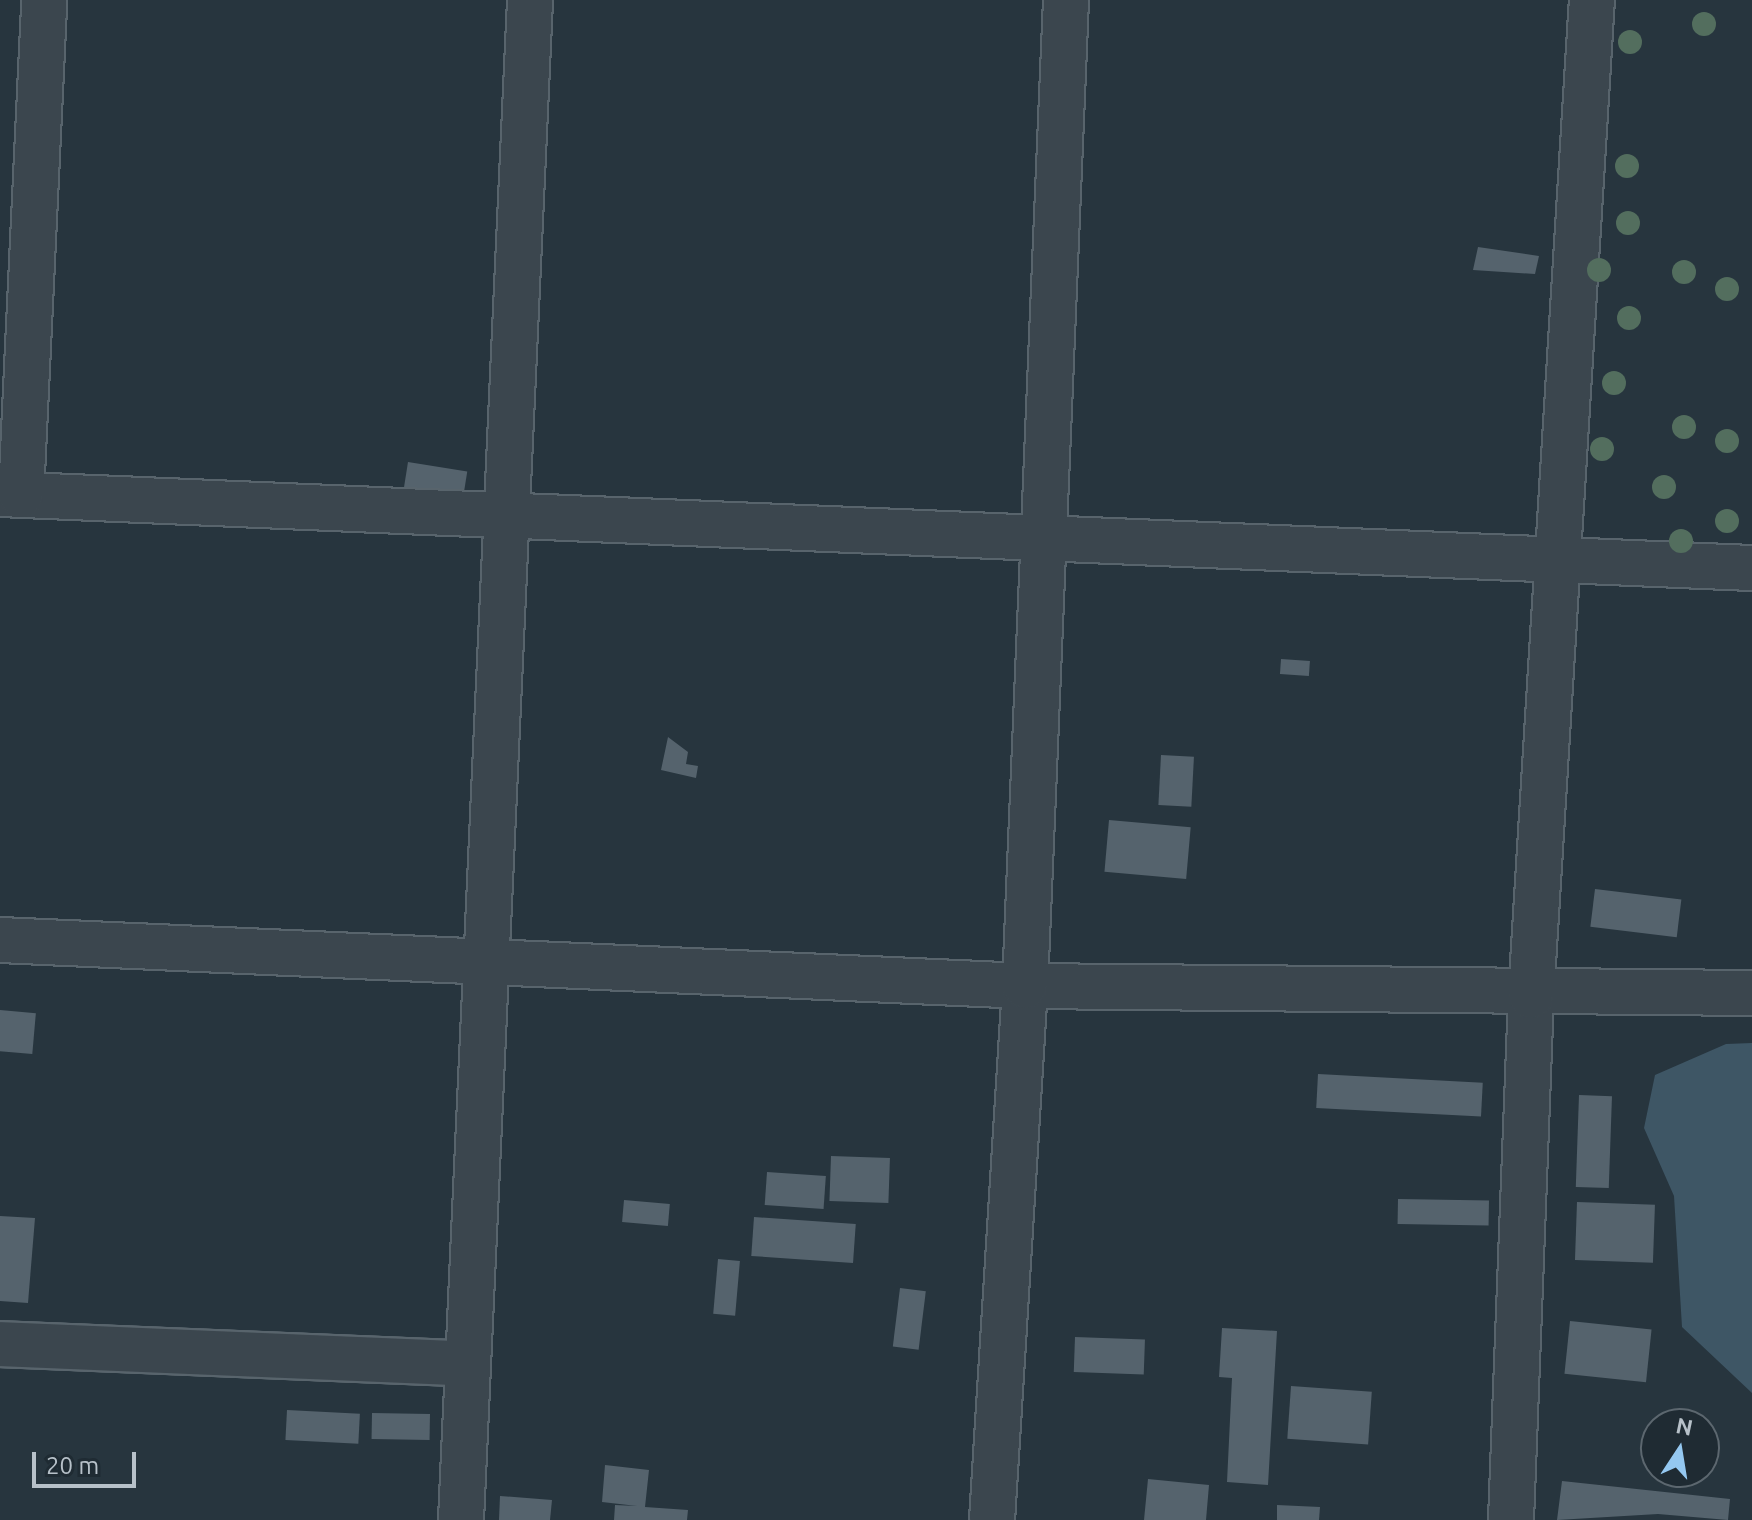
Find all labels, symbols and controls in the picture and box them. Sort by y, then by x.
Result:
north arrow [1640,1408,1720,1488]
text: N [1674,1412,1695,1440]
scale bar [36,1436,140,1486]
text: 20 m [46,1452,99,1479]

